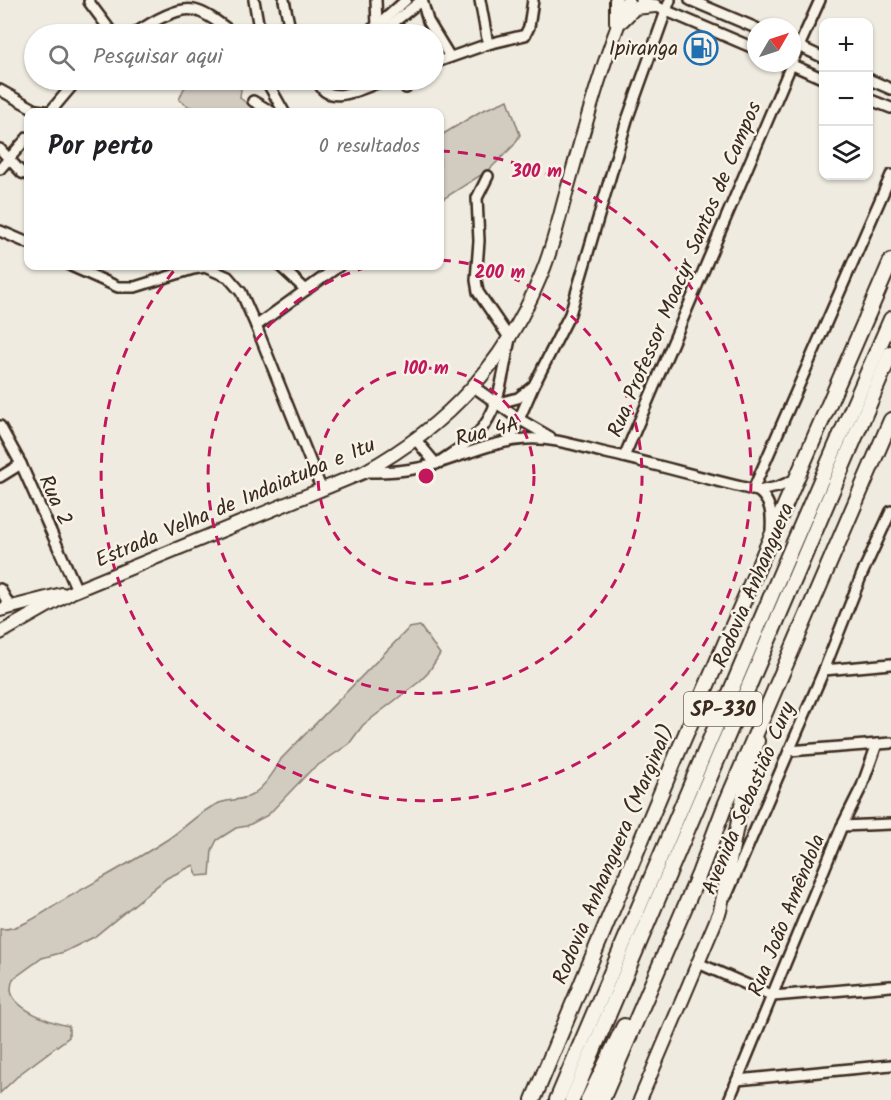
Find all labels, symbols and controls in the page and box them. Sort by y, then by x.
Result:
north arrow [747,18,801,72]
map controls [819,18,873,180]
button: + [819,18,873,72]
search box [24,24,444,90]
fuel station icon: Ipiranga [683,30,719,66]
place label: Ipiranga [609,33,678,66]
text: Pesquisar aqui [93,40,223,75]
icon: search [45,41,78,74]
button: − [819,72,873,126]
street label: Rua Professor Moacyr Santos de Campos [599,96,771,443]
text: Por perto [48,126,153,168]
button: layers [819,126,873,180]
text: 0 resultados [319,131,420,163]
text: 300 m [511,158,562,187]
text: 200 m [475,259,526,288]
text: 100 m [403,355,449,384]
street label: Rua 4A [452,409,523,456]
street label: Estrada Velha de Indaiatuba e Itu [90,429,381,577]
centre of rings [416,466,436,486]
street label: Rua 2 [29,470,80,531]
street label: Rodovia Anhanguera [705,498,804,673]
road number: SP-330 [684,692,762,726]
street label: Avenida Sebastião Cury [694,697,805,900]
street label: Rodovia Anhanguera (Marginal) [544,719,684,990]
street label: Rua João Amêndola [740,829,835,1002]

